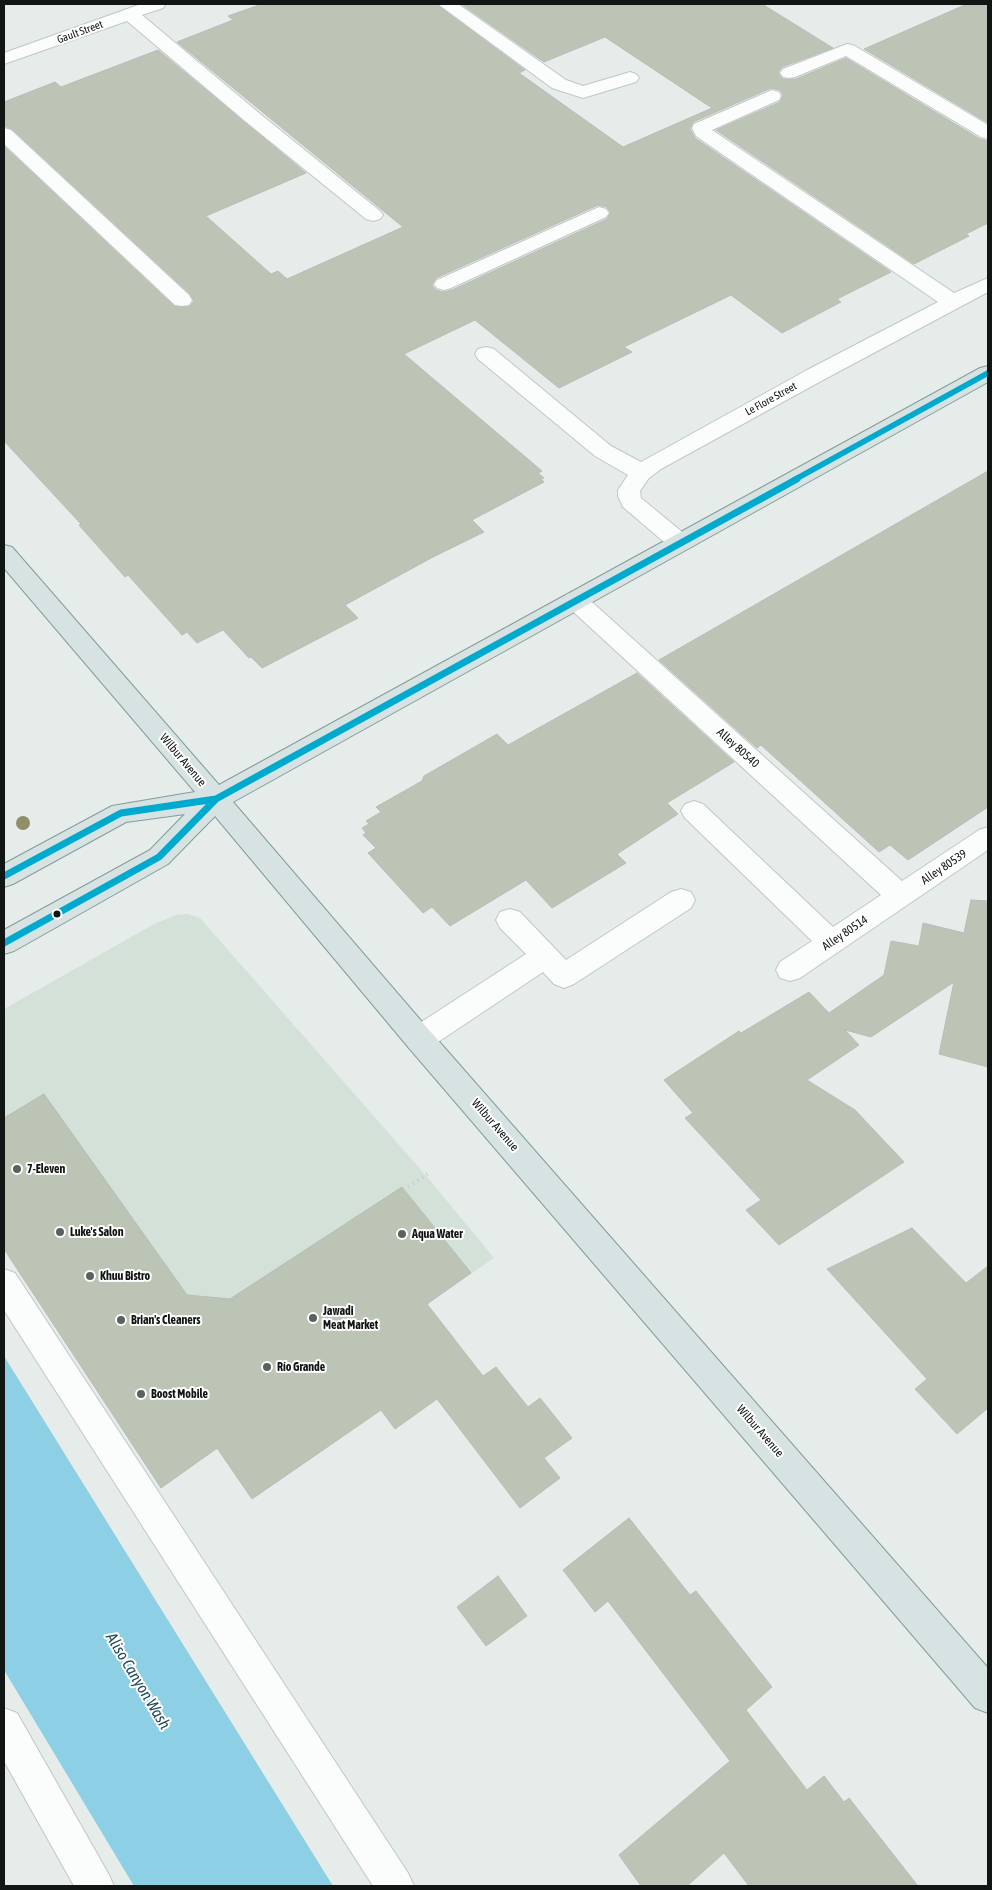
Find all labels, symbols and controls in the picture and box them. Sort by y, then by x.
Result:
street label: Gault Street [55,18,105,46]
street label: Le Flore Street [743,379,799,419]
street label: Alley 80540 [714,725,762,771]
street label: Wilbur Avenue [157,731,209,789]
street label: Alley 80539 [918,846,970,888]
unlabelled marker [52,909,62,919]
street label: Alley 80514 [819,912,871,954]
street label: Wilbur Avenue [468,1096,522,1154]
place label: 7-Eleven [27,1162,65,1176]
marker: 7-Eleven [11,1163,23,1175]
place label: Luke's Salon [70,1225,124,1239]
marker: Luke's Salon [54,1226,66,1238]
place label: Aqua Water [412,1227,463,1241]
marker: Aqua Water [396,1228,408,1240]
place label: Khuu Bistro [100,1269,150,1283]
marker: Khuu Bistro [84,1270,96,1282]
place label: Jawadi Meat Market [323,1304,378,1332]
marker: Jawadi Meat Market [307,1312,319,1324]
place label: Brian's Cleaners [131,1313,201,1327]
marker: Brian's Cleaners [115,1314,127,1326]
place label: Río Grande [277,1360,325,1374]
marker: Río Grande [261,1361,273,1373]
place label: Boost Mobile [151,1387,208,1401]
marker: Boost Mobile [135,1388,147,1400]
street label: Wilbur Avenue [733,1402,787,1460]
water label: Aliso Canyon Wash [102,1629,174,1733]

